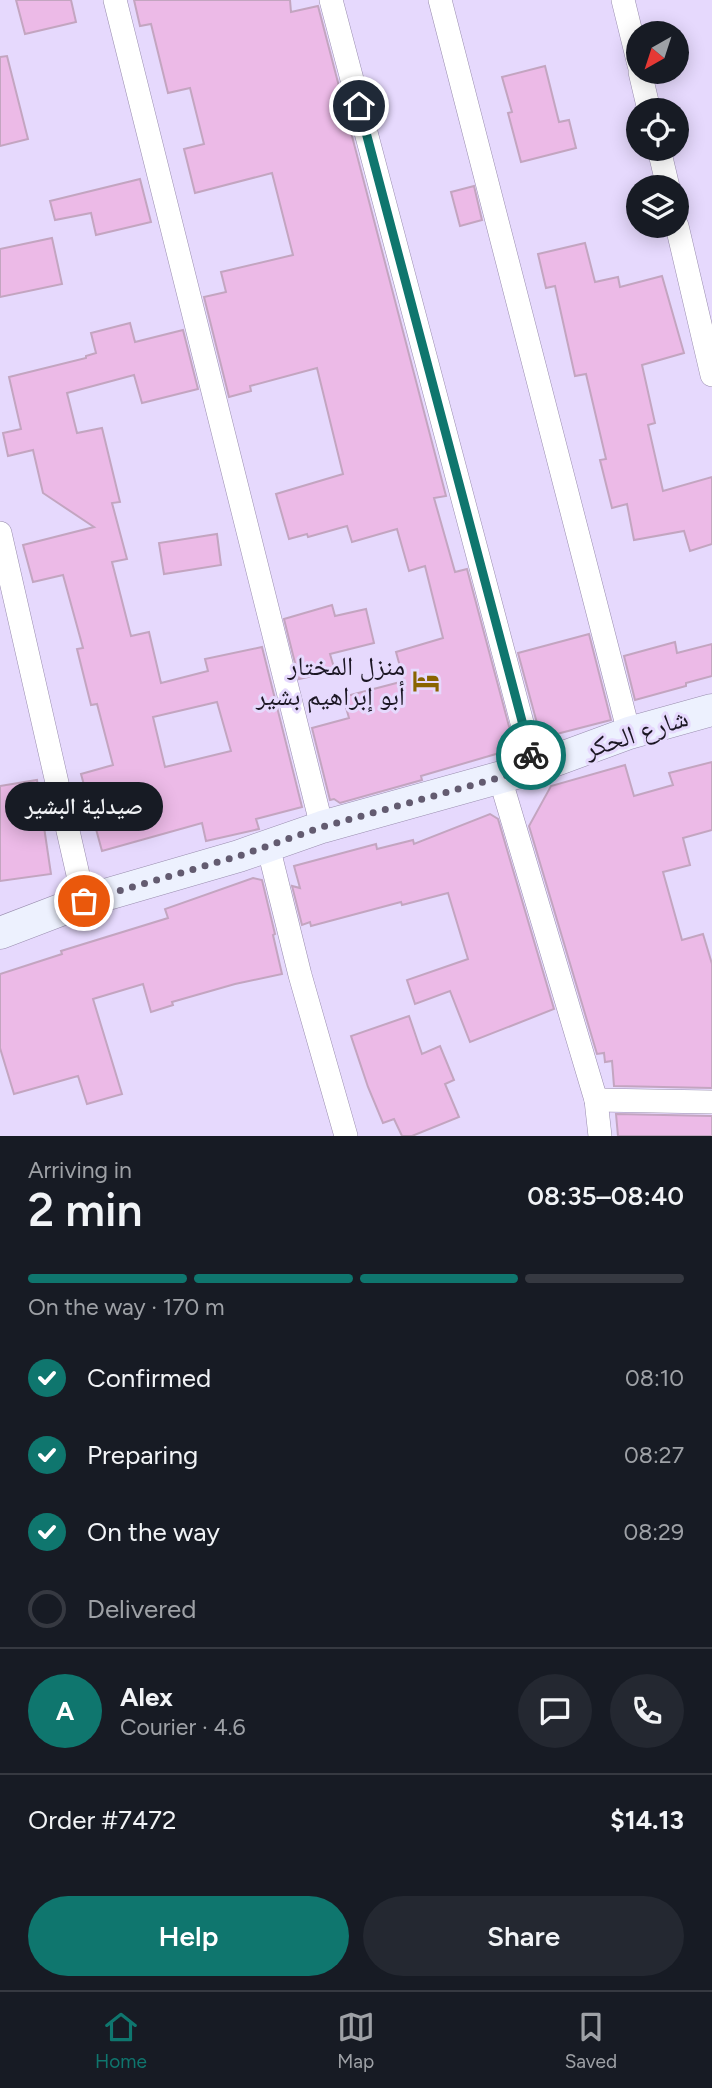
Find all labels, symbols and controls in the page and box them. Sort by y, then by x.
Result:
north arrow [626,21,690,84]
map controls [626,21,689,238]
pin [329,76,389,136]
icon: home [340,87,378,125]
button: locate [626,98,689,161]
button: layers [626,175,689,238]
place label: منزل المختار أبو إبراهيم بشير [255,650,405,713]
hotel icon: منزل المختار أبو إبراهيم بشير [411,666,441,696]
street label: شارع الحكر [579,701,692,765]
courier [496,720,566,790]
icon: bike [512,736,550,774]
callout: صيدلية البشير [5,782,163,831]
text: صيدلية البشير [25,792,143,820]
pin [54,871,114,931]
icon: bag [65,882,103,920]
text: Arriving in [28,1156,132,1184]
text: 08:35–08:40 [527,1180,684,1212]
text: 2 min [28,1182,143,1238]
text: On the way · 170 m [28,1293,225,1321]
icon: check [28,1359,66,1397]
text: Confirmed [87,1362,211,1394]
text: 08:10 [625,1364,684,1392]
icon: check [28,1436,66,1474]
text: Preparing [87,1439,198,1471]
text: 08:27 [624,1441,684,1469]
icon: check [28,1513,66,1551]
text: On the way [87,1516,220,1548]
text: 08:29 [623,1518,684,1546]
text: Delivered [87,1593,196,1625]
button: chat [518,1674,592,1748]
button: phone [610,1674,684,1748]
text: Alex [120,1681,173,1713]
text: A [56,1695,74,1727]
text: Courier · 4.6 [120,1713,246,1741]
text: Order #7472 [28,1804,177,1836]
text: $14.13 [610,1804,684,1836]
button: Help [28,1896,349,1976]
button: Share [363,1896,684,1976]
tab: Home [95,2008,147,2073]
tab: Map [337,2008,375,2073]
tab: Saved [565,2008,617,2073]

